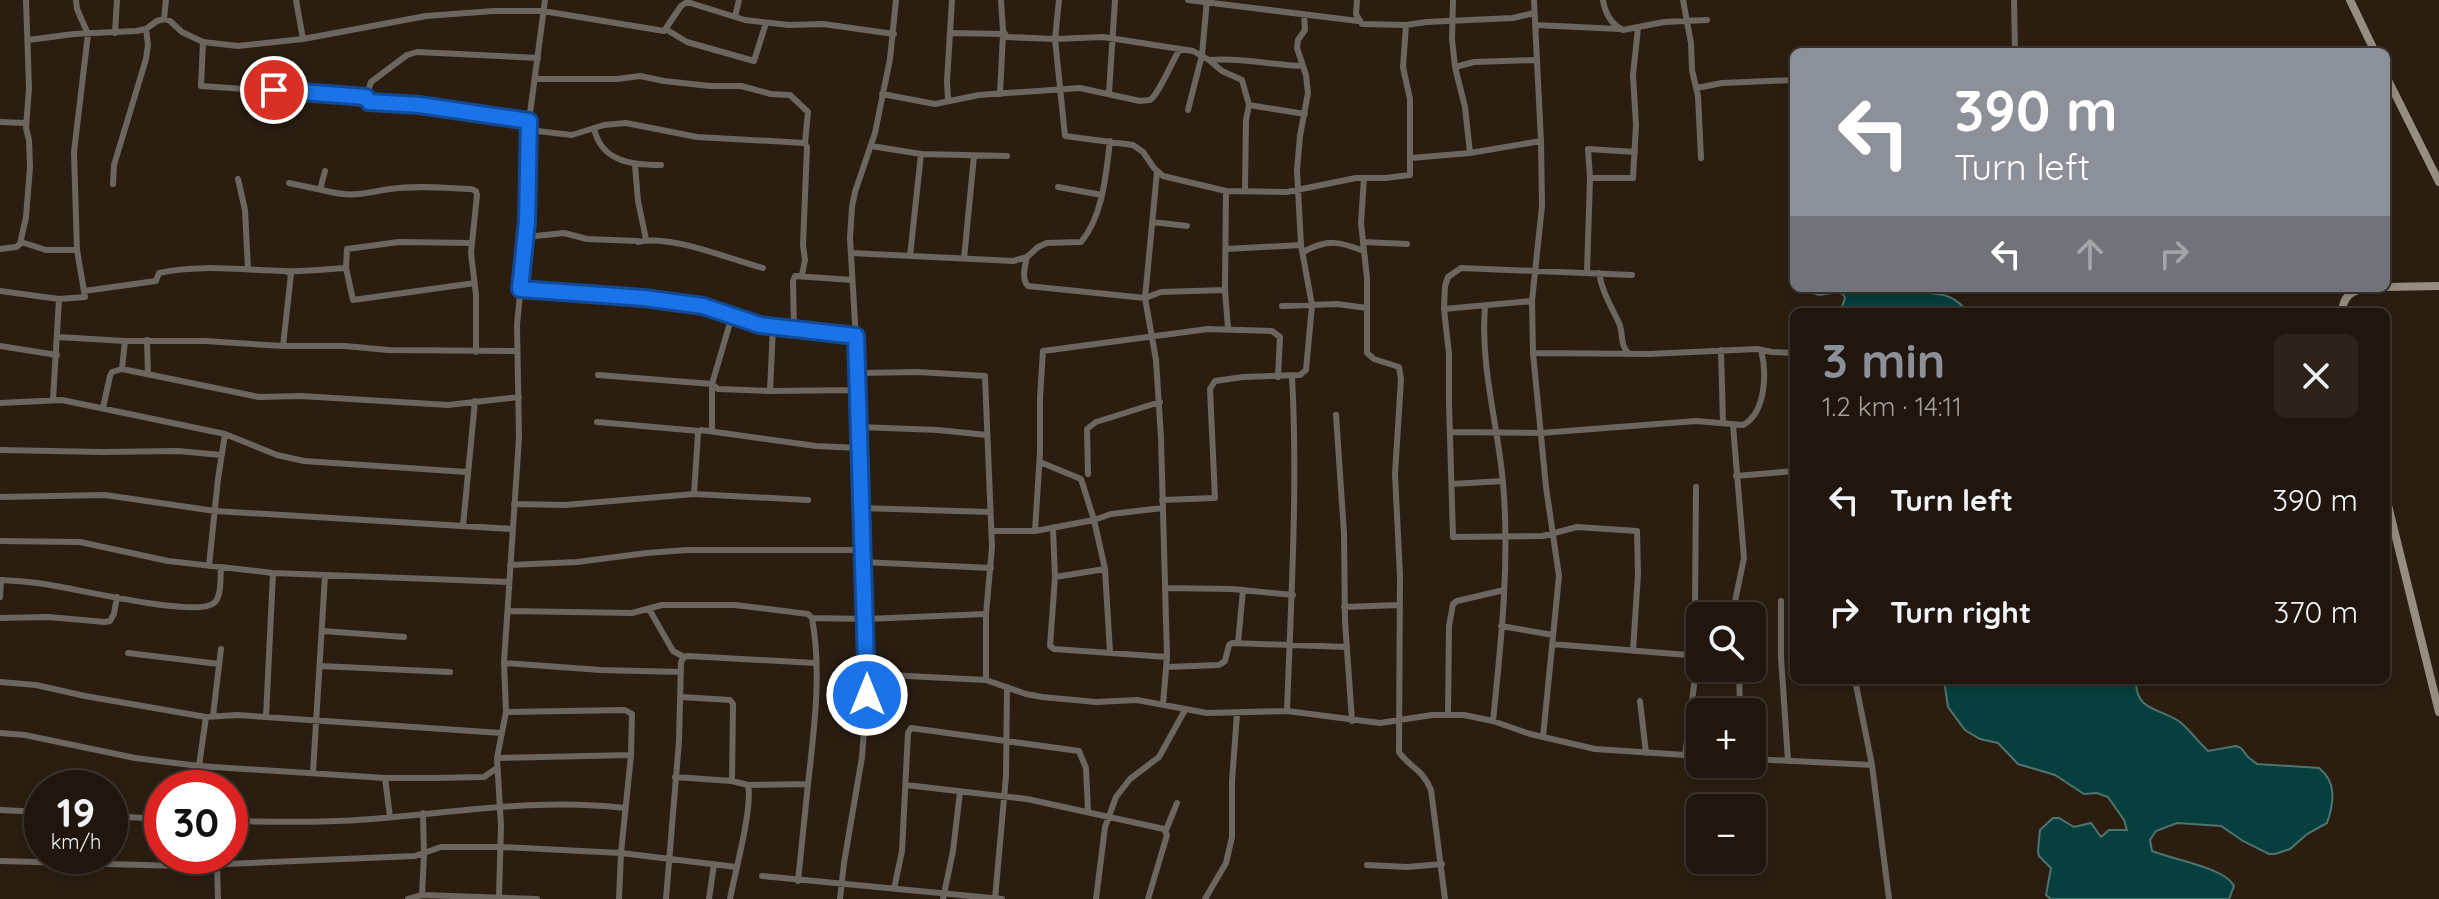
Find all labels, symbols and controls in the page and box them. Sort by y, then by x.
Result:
pin [240,56,308,124]
icon: arrive [252,68,296,112]
text: 390 m [1954,75,2118,145]
icon: left [1822,80,1926,184]
text: Turn left [1954,144,2090,189]
icon: left [1984,232,2028,276]
icon: ahead [2068,232,2112,276]
icon: right [2152,232,2196,276]
text: 3 min [1822,330,1945,390]
button: close [2274,334,2358,418]
text: 1.2 km · 14:11 [1822,390,1962,423]
icon: left [1822,478,1866,522]
text: Turn left [1890,481,2013,519]
text: 390 m [2272,481,2358,519]
icon: right [1822,590,1866,634]
text: Turn right [1890,593,2031,631]
text: 370 m [2273,593,2358,631]
map controls [1686,602,1766,874]
button: search [1686,602,1766,682]
position arrow [825,653,909,737]
button: + [1686,698,1766,778]
speed limit sign: 30 [144,770,248,874]
text: 19 [57,787,95,837]
button: − [1686,794,1766,874]
text: km/h [51,829,101,854]

